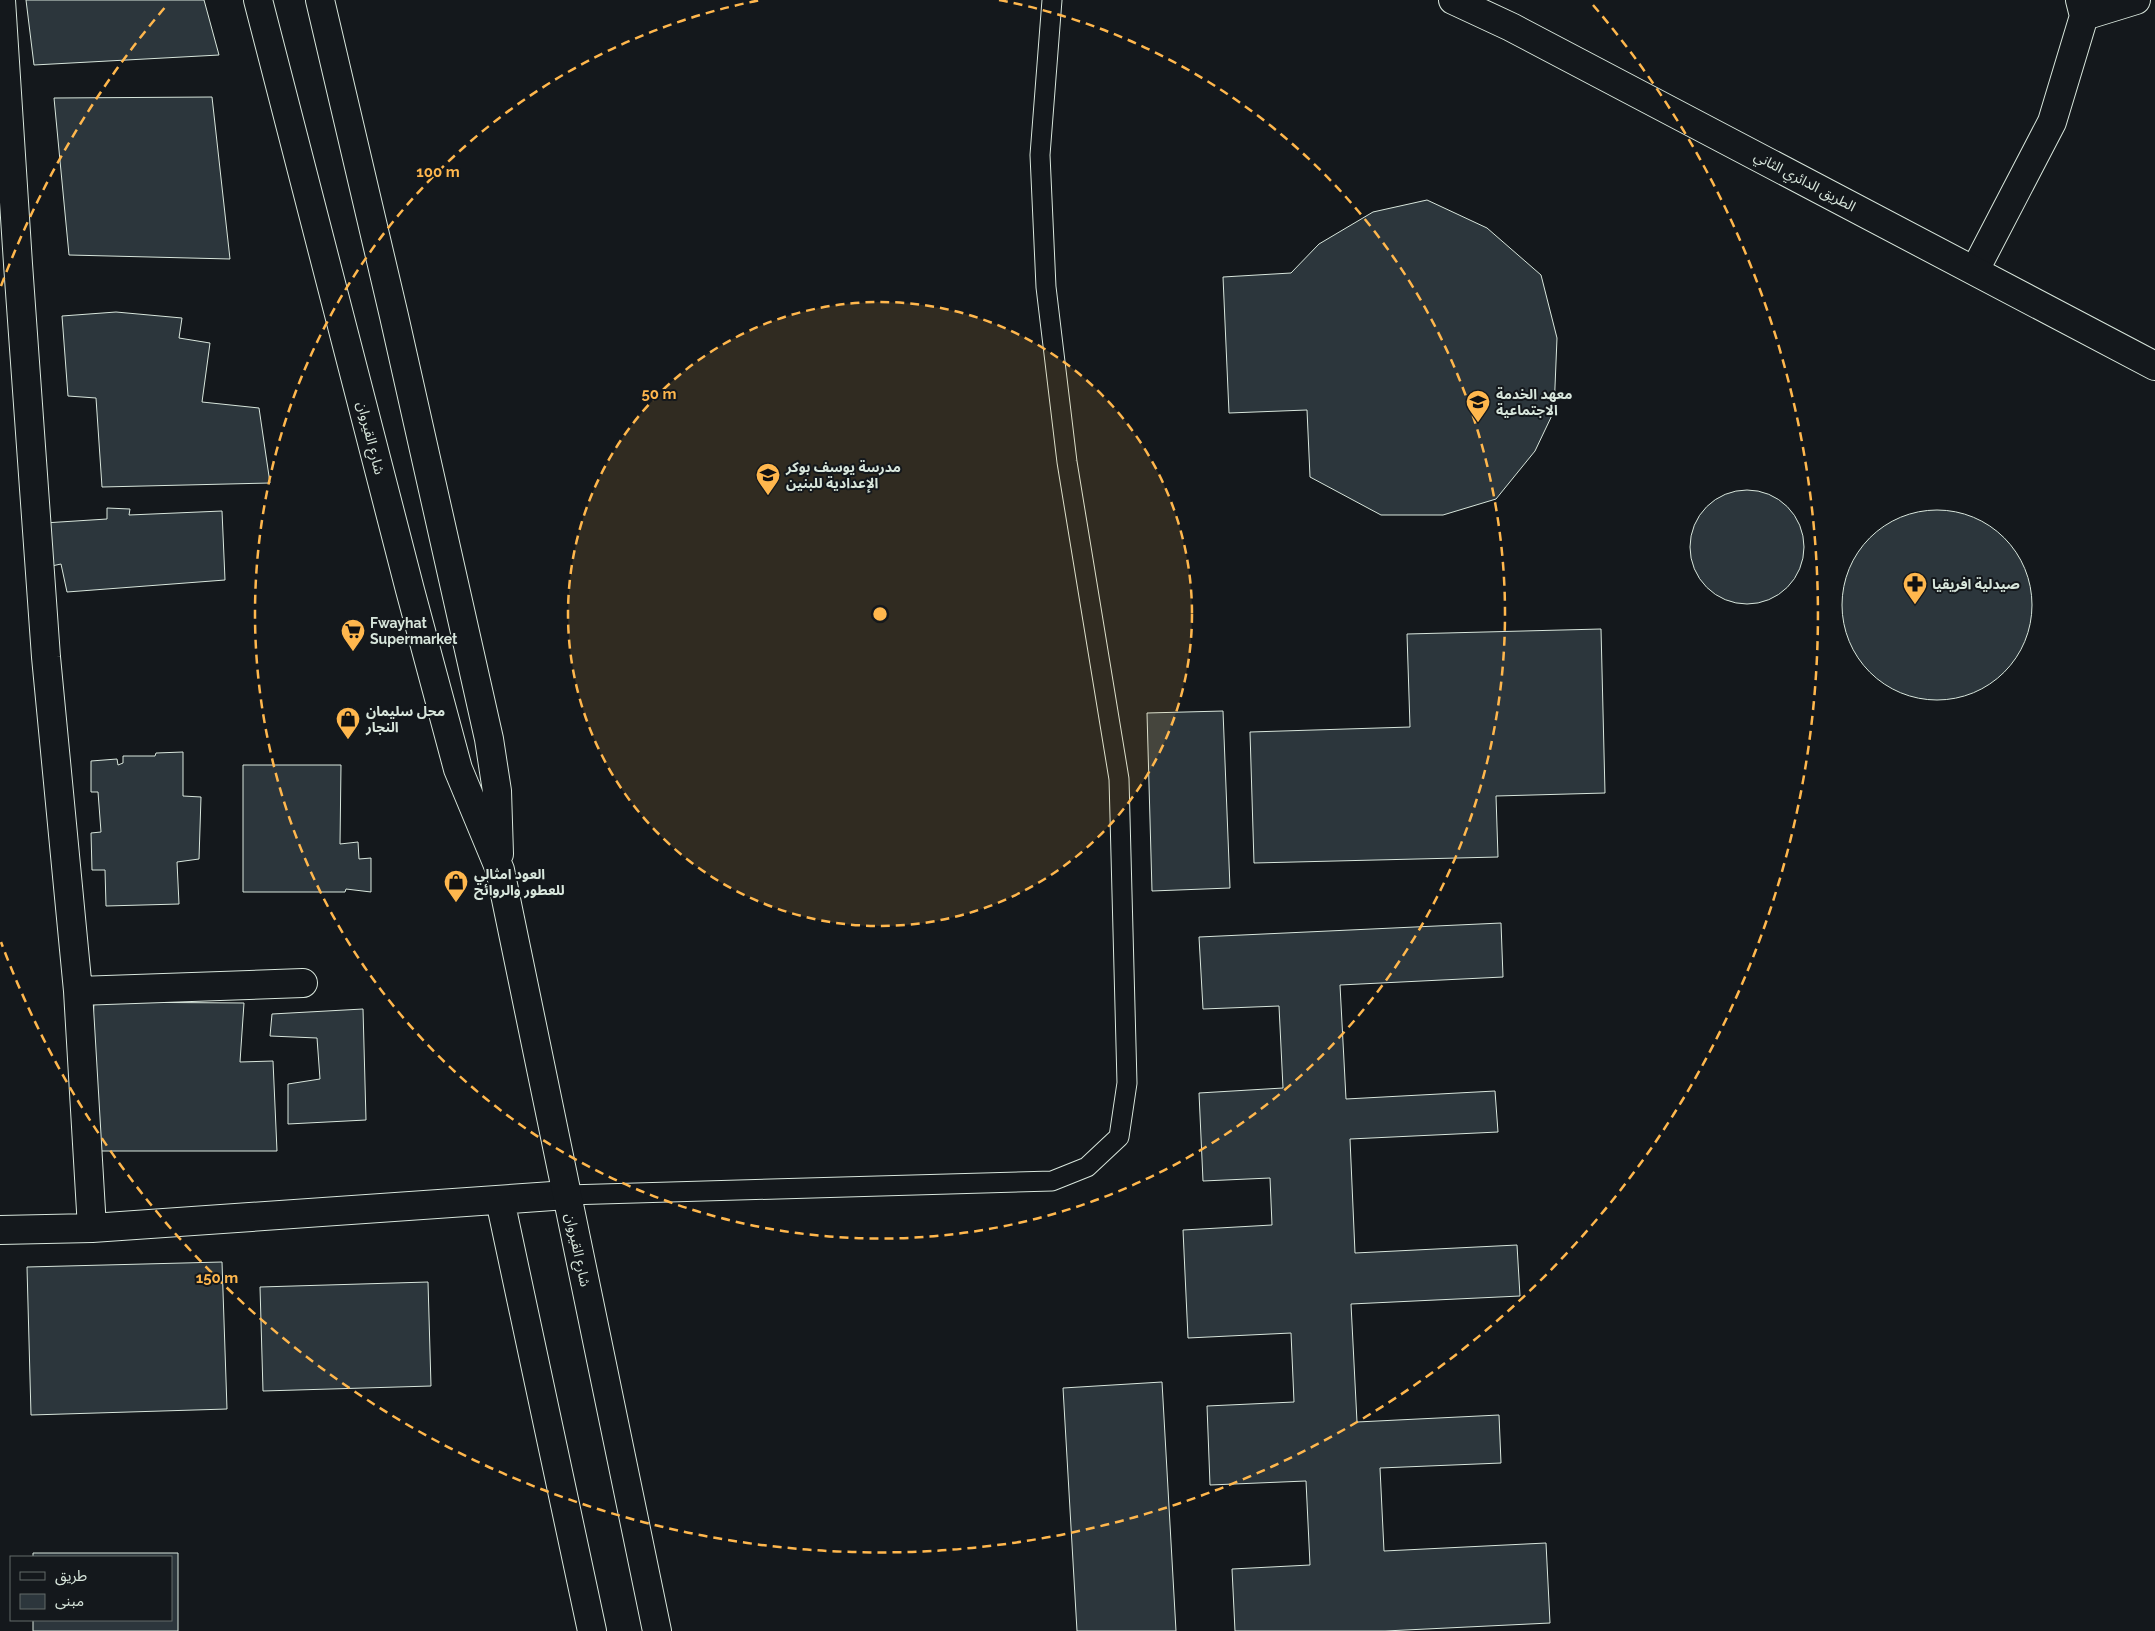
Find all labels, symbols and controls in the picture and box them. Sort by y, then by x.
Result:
street label: الطريق الدائري الثاني [1750,147,1859,217]
text: 100 m [416,163,460,181]
text: 50 m [641,385,677,403]
place label: معهد الخدمة الاجتماعية [1496,386,1572,418]
school or university icon: معهد الخدمة الاجتماعية [1465,389,1491,423]
street label: شارع القيروان [351,400,388,477]
place label: مدرسة يوسف بوكر الإعدادية للبنين [785,459,901,493]
school or university icon: مدرسة يوسف بوكر الإعدادية للبنين [755,462,781,496]
pharmacy icon: صيدلية افريقيا [1902,571,1928,605]
place label: صيدلية افريقيا [1932,576,2020,593]
centre of rings [871,605,889,623]
place label: Fwayhat Supermarket [370,615,458,647]
supermarket icon: Fwayhat Supermarket [340,618,366,652]
place label: محل سليمان النجار [365,703,445,736]
shop icon: محل سليمان النجار [335,706,361,740]
place label: العود امثالي للعطور والروائح [474,866,565,900]
shop icon: العود امثالي للعطور والروائح [443,869,469,903]
street label: شارع القيروان [559,1212,594,1289]
text: 150 m [196,1269,238,1287]
legend [10,1556,172,1621]
text: طريق [55,1567,87,1586]
text: مبنى [55,1592,84,1610]

